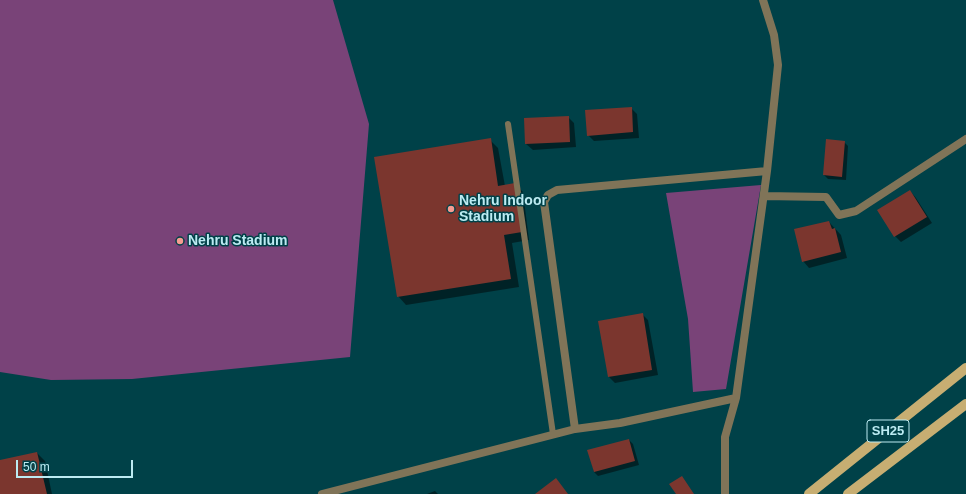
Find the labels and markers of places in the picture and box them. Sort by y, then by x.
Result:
place label: Nehru Indoor Stadium [459,193,547,226]
marker: Nehru Indoor Stadium [446,204,456,214]
place label: Nehru Stadium [188,233,288,249]
marker: Nehru Stadium [175,236,185,246]

